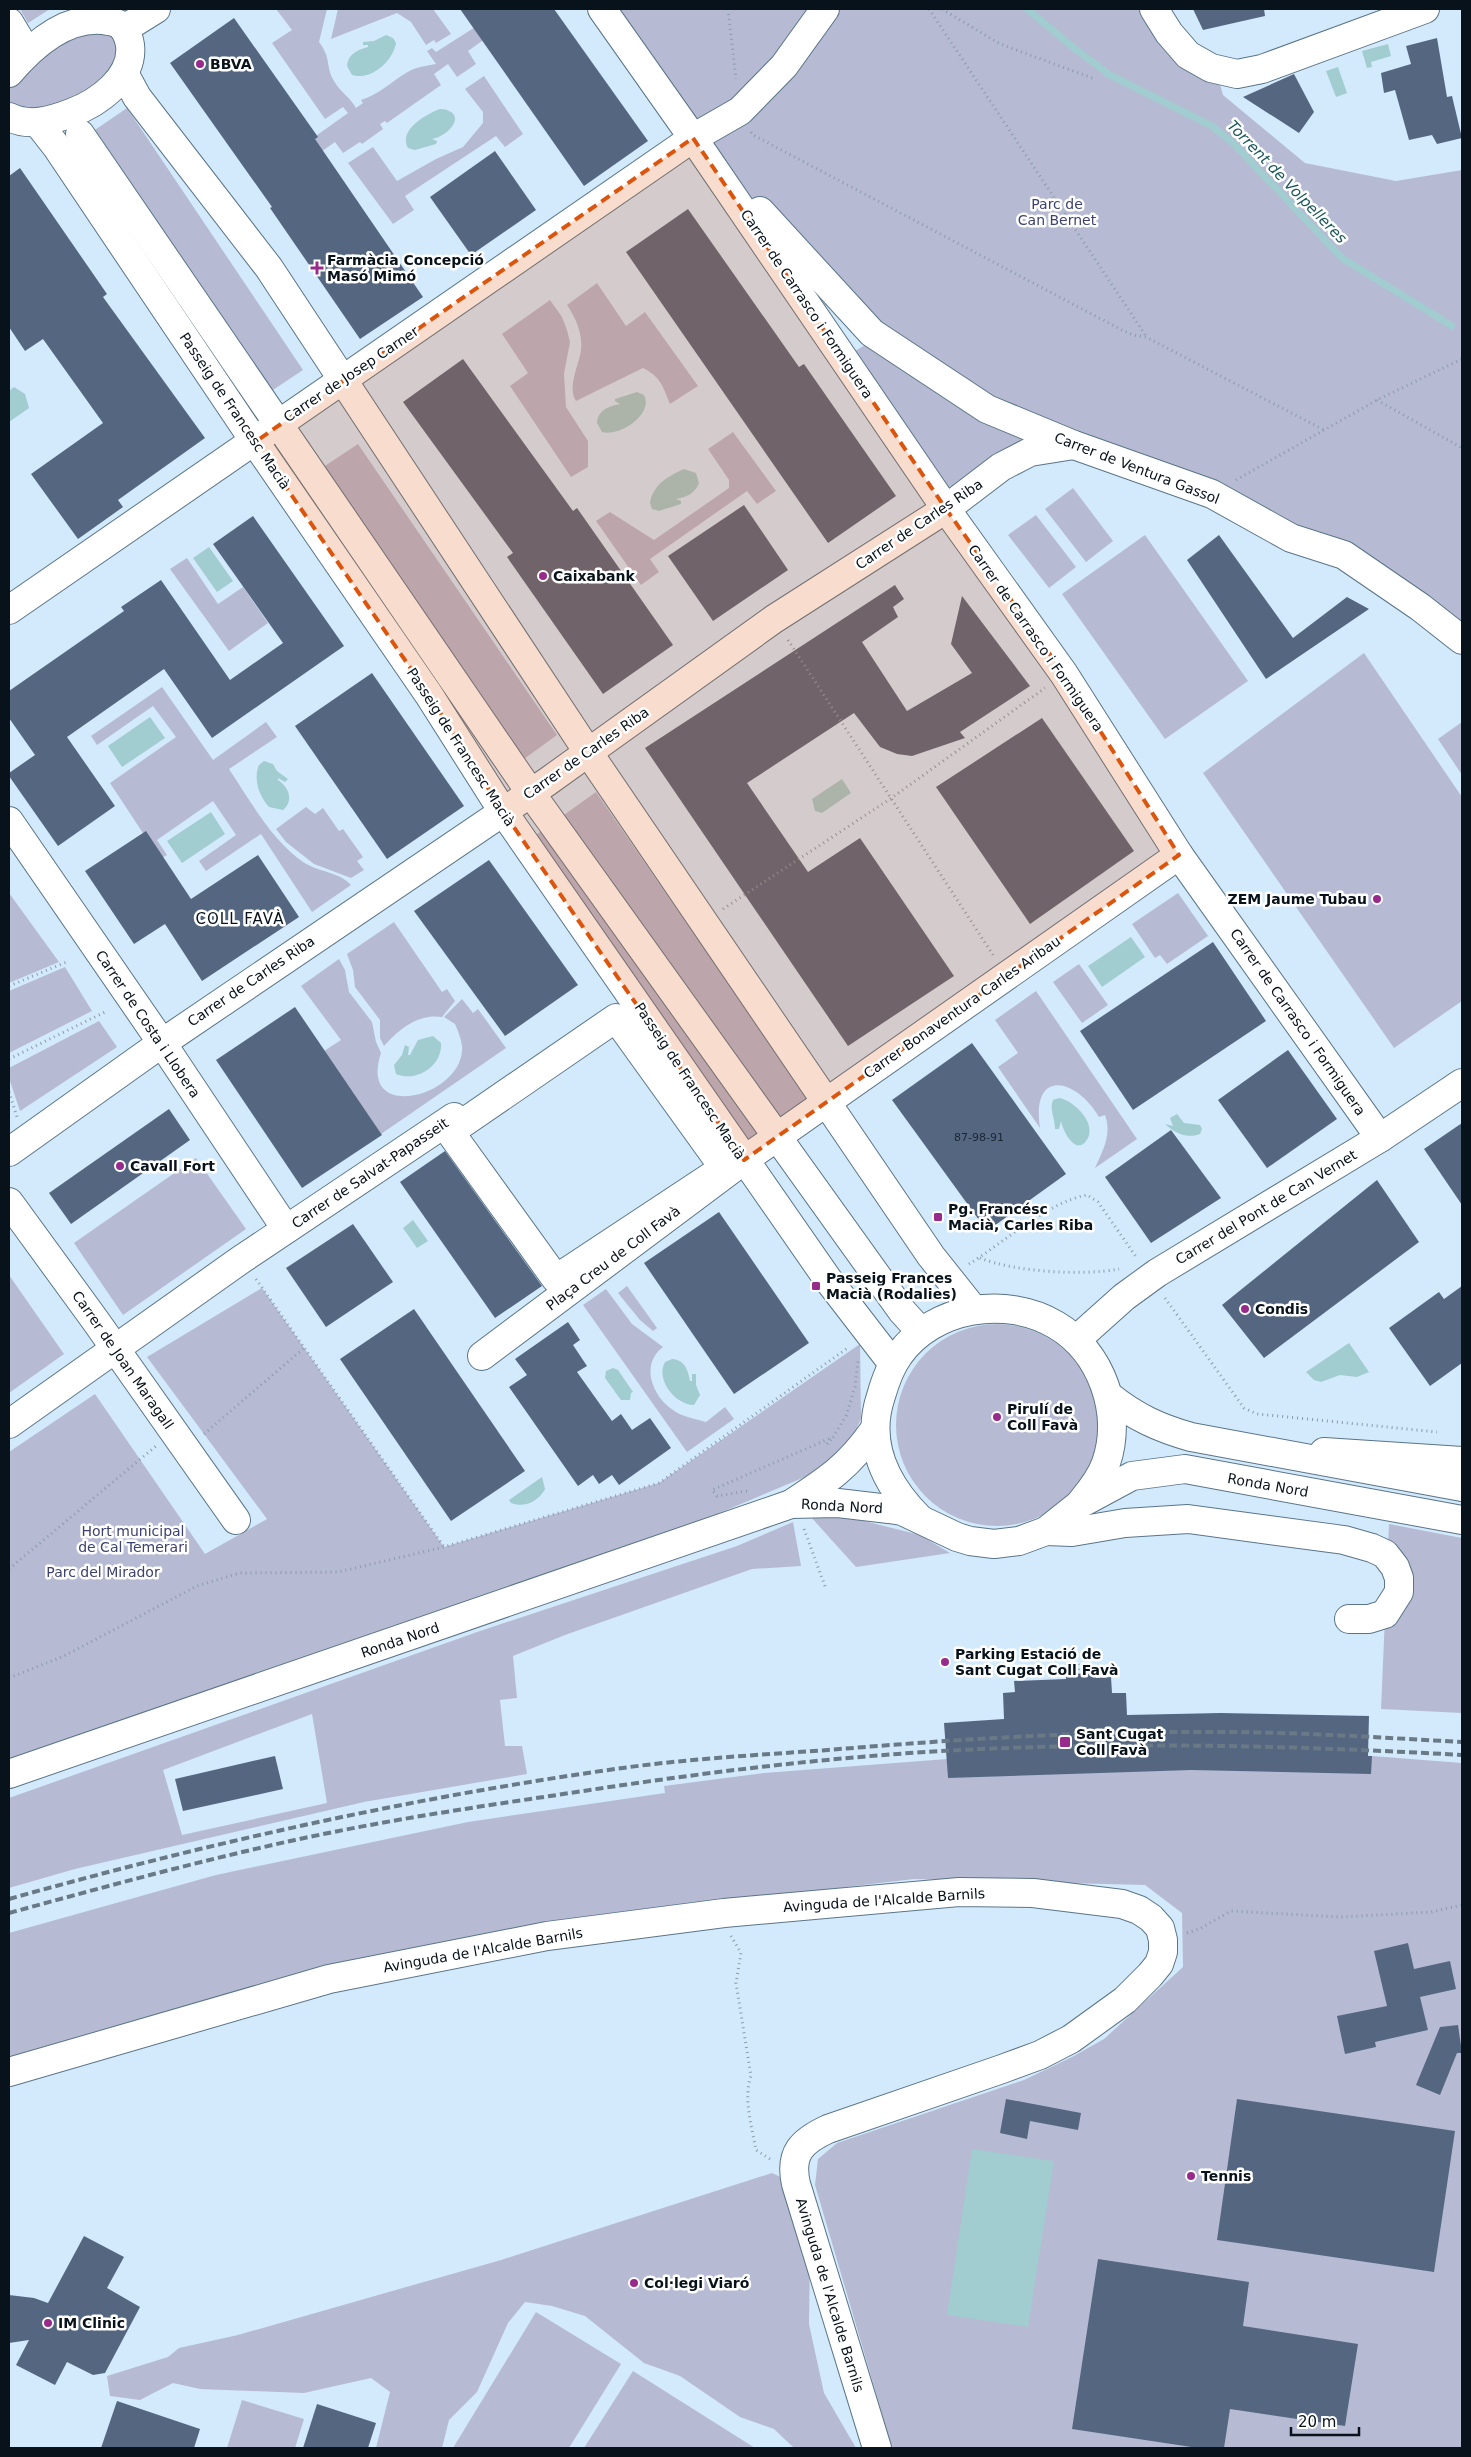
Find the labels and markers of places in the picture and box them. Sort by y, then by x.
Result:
place label: BBVA [210,56,252,72]
marker: BBVA [194,58,206,70]
place label: Farmàcia Concepció Masó Mimó [327,252,484,284]
marker: Farmàcia Concepció Masó Mimó [311,262,323,274]
place label: Caixabank [553,568,635,584]
marker: Caixabank [537,570,549,582]
place label: ZEM Jaume Tubau [1227,891,1367,907]
marker: ZEM Jaume Tubau [1371,893,1383,905]
place label: Cavall Fort [130,1158,215,1174]
marker: Cavall Fort [114,1160,126,1172]
place label: Pg. Francésc Macià, Carles Riba [948,1201,1093,1233]
marker: Pg. Francésc Macià, Carles Riba [932,1211,944,1223]
place label: Passeig Frances Macià (Rodalies) [826,1270,957,1302]
marker: Passeig Frances Macià (Rodalies) [810,1280,822,1292]
place label: Condis [1255,1301,1308,1317]
marker: Condis [1239,1303,1251,1315]
place label: Pirulí de Coll Favà [1007,1401,1078,1433]
marker: Pirulí de Coll Favà [991,1411,1003,1423]
place label: Parking Estació de Sant Cugat Coll Favà [955,1646,1118,1678]
marker: Parking Estació de Sant Cugat Coll Favà [939,1656,951,1668]
place label: Sant Cugat Coll Favà [1076,1726,1164,1758]
marker: Sant Cugat Coll Favà [1058,1735,1072,1749]
place label: Tennis [1201,2168,1251,2184]
marker: Tennis [1185,2170,1197,2182]
place label: Col·legi Viaró [644,2275,750,2291]
marker: Col·legi Viaró [628,2277,640,2289]
place label: IM Clinic [58,2315,125,2331]
marker: IM Clinic [42,2317,54,2329]

